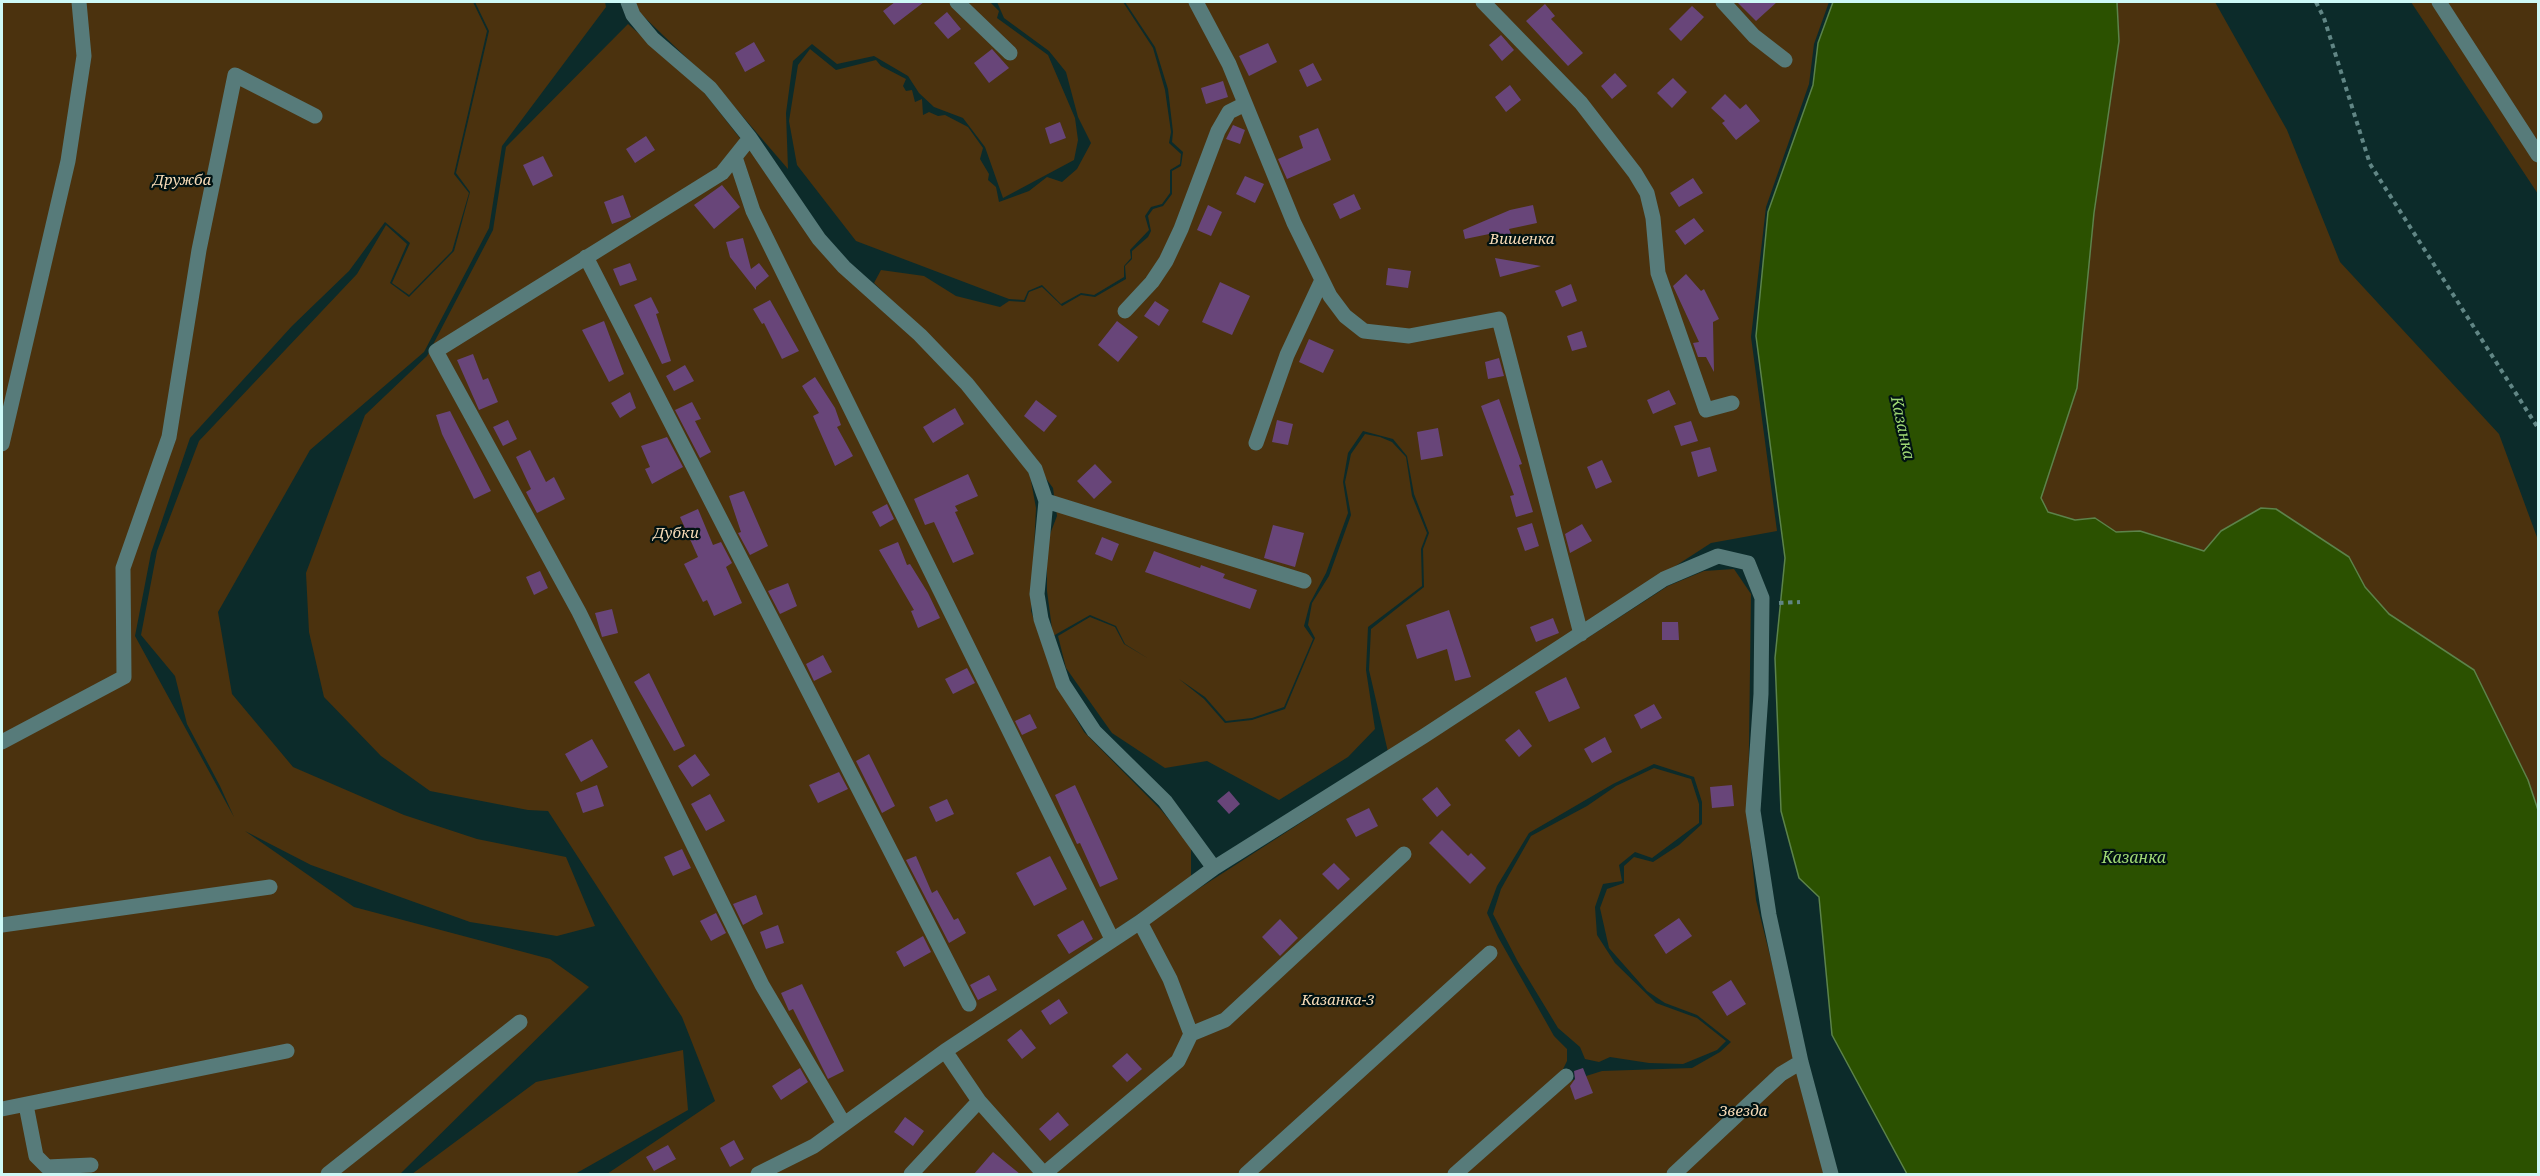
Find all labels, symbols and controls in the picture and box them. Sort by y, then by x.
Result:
park label: Дружба [153,172,211,190]
park label: Вишенка [1489,231,1555,249]
water label: Казанка [1886,394,1918,462]
park label: Дубки [653,525,699,543]
water label: Казанка [2102,848,2166,868]
park label: Казанка-3 [1301,992,1375,1010]
park label: Звезда [1719,1103,1767,1121]

